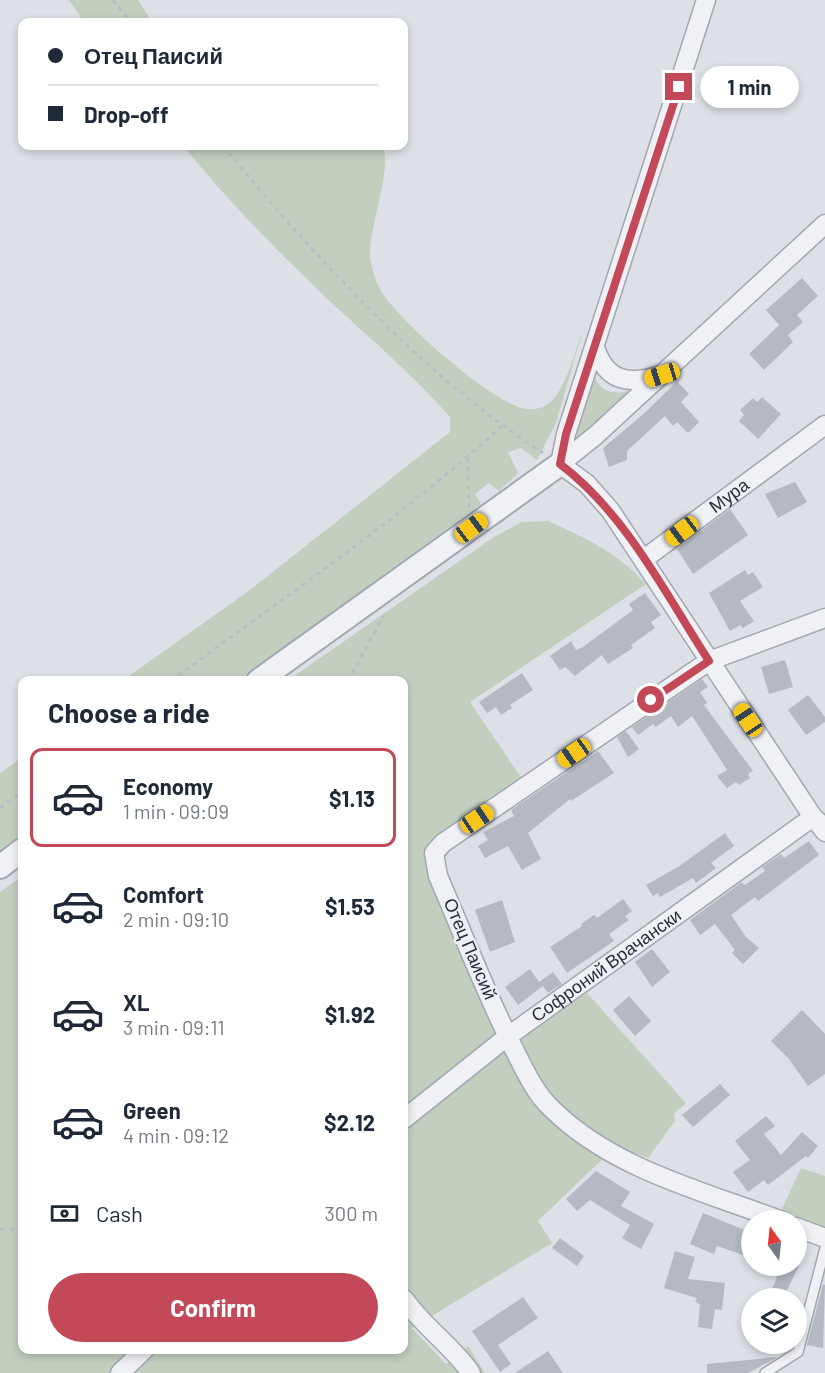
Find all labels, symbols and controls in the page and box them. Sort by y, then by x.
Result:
text: Отец Паисий [84,42,223,68]
callout: 1 min [700,66,799,108]
route end [665,73,692,100]
text: 1 min [728,75,771,99]
text: Drop-off [84,101,168,127]
car [642,361,682,389]
street label: Мура [704,473,754,517]
car [451,510,491,546]
car [662,513,702,549]
route start [637,686,664,713]
text: Choose a ride [48,696,210,728]
car [730,700,766,740]
car [554,735,594,771]
icon: car [51,771,105,825]
text: Economy [123,773,213,799]
text: $1.13 [329,785,375,811]
text: 1 min · 09:09 [123,799,229,823]
car [457,801,497,837]
icon: car [51,879,105,933]
text: Comfort [123,881,204,907]
text: $1.53 [325,893,375,919]
street label: Отец Паисий [440,895,502,1003]
street label: Софроний Врачански [526,903,685,1026]
text: 2 min · 09:10 [123,907,229,931]
icon: car [51,987,105,1041]
text: XL [123,989,149,1015]
text: $1.92 [325,1001,375,1027]
text: 3 min · 09:11 [123,1015,224,1039]
icon: car [51,1095,105,1149]
text: Green [123,1097,181,1123]
text: $2.12 [324,1109,375,1135]
text: 4 min · 09:12 [123,1123,229,1147]
icon: cash [48,1197,81,1230]
text: Cash [96,1200,143,1226]
text: 300 m [325,1201,378,1225]
north arrow [741,1210,807,1276]
map controls [741,1210,807,1354]
button: Confirm [48,1273,378,1342]
button: layers [741,1288,807,1354]

